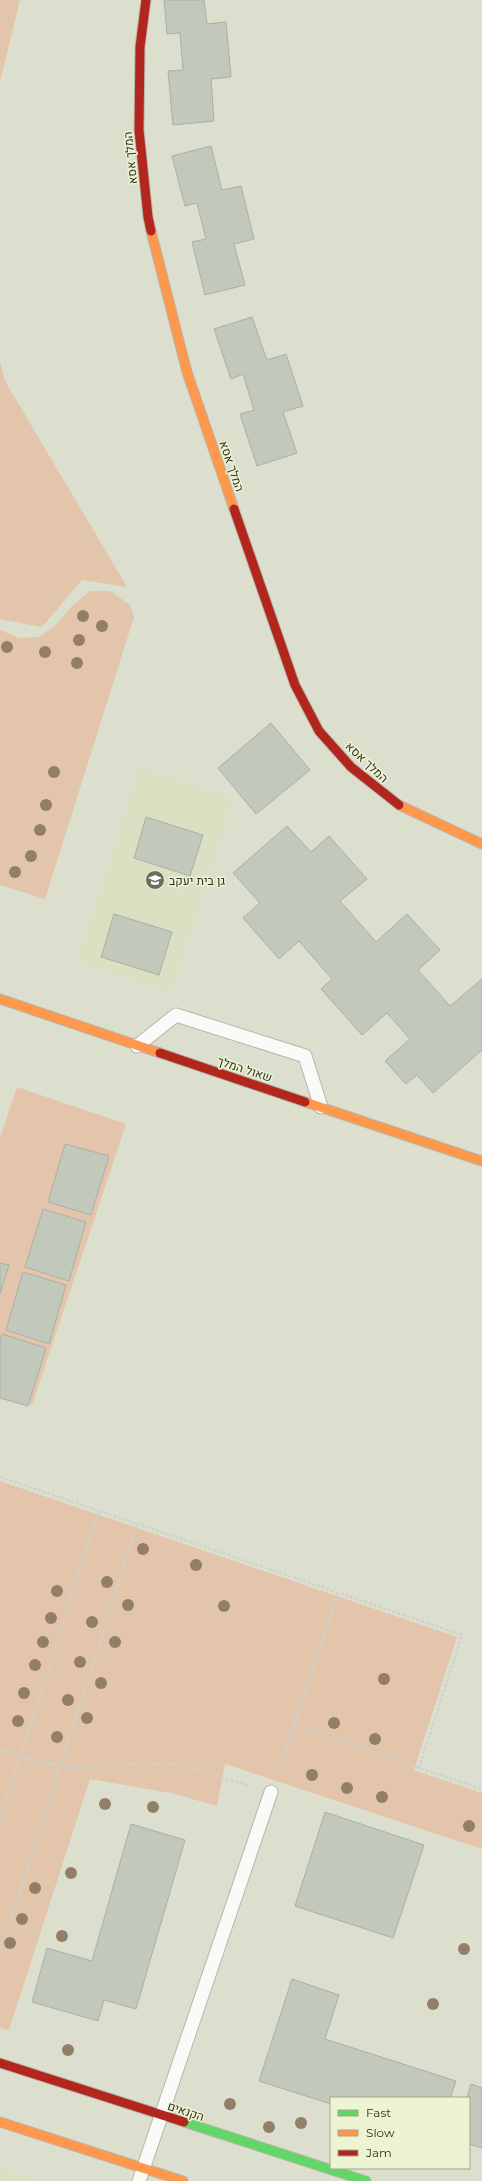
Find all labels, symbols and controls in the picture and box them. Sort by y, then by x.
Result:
street label: המלך אסא [120,131,140,185]
street label: המלך אסא [216,439,248,493]
street label: המלך אסא [343,738,391,786]
school or university icon: גן בית יעקב [144,869,166,891]
place label: גן בית יעקב [169,873,226,888]
street label: שאול המלך [216,1053,274,1085]
legend [330,2097,470,2169]
street label: הקנאים [166,2098,206,2124]
text: Fast [366,2105,391,2120]
text: Slow [366,2125,395,2140]
text: Jam [365,2145,392,2160]

